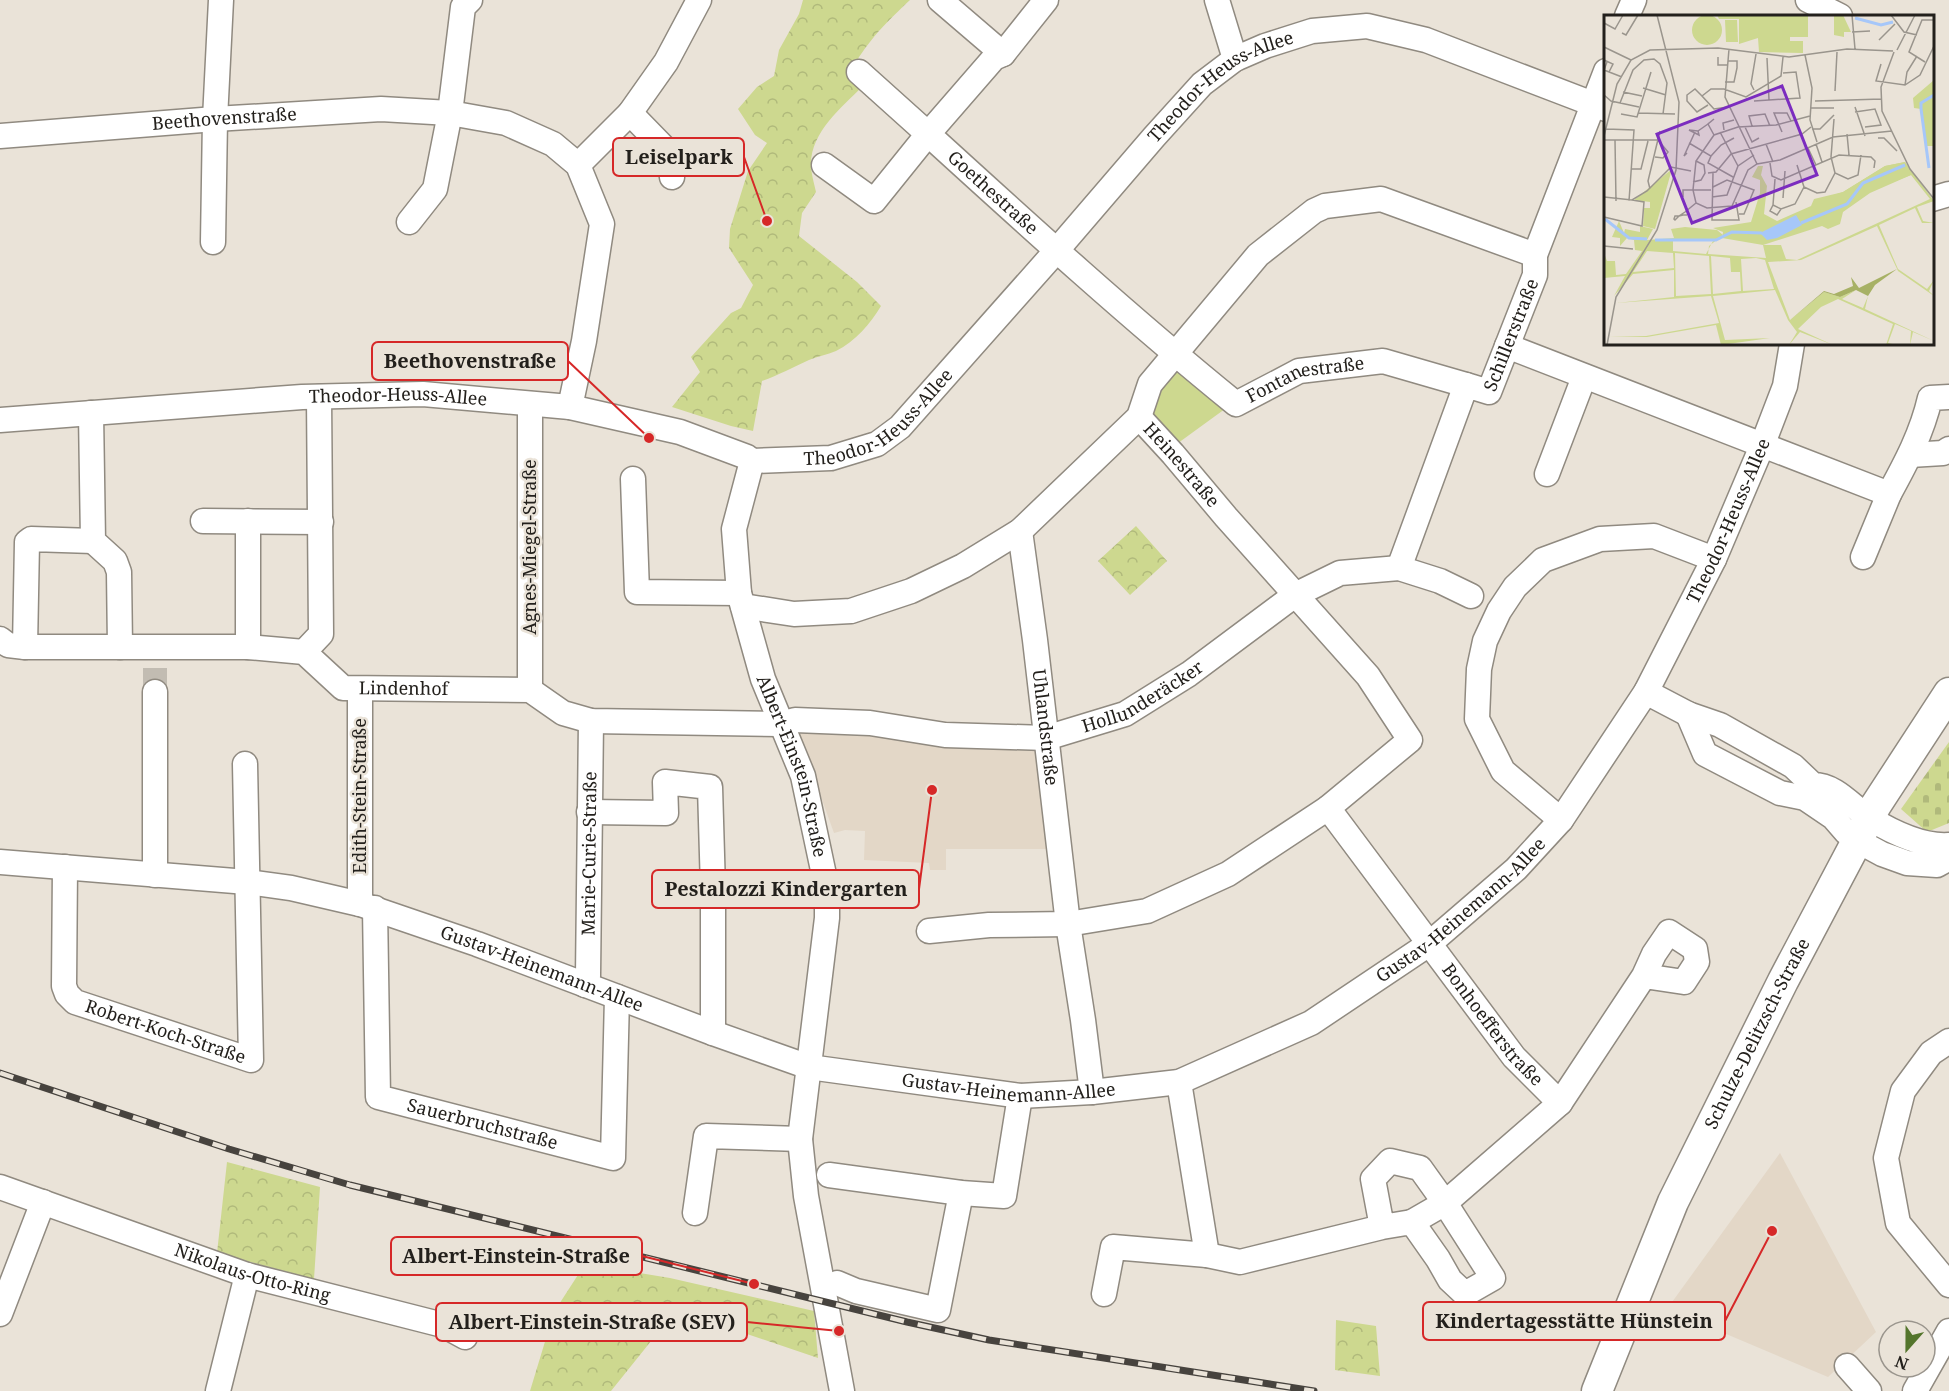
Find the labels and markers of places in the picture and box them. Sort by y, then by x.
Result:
callout: Leiselpark [613,138,744,176]
callout: Beethovenstraße [372,342,568,380]
callout: Pestalozzi Kindergarten [652,870,919,908]
callout: Albert-Einstein-Straße [391,1237,642,1275]
callout: Kindertagesstätte Hünstein [1423,1302,1725,1340]
callout: Albert-Einstein-Straße (SEV) [436,1303,747,1341]

